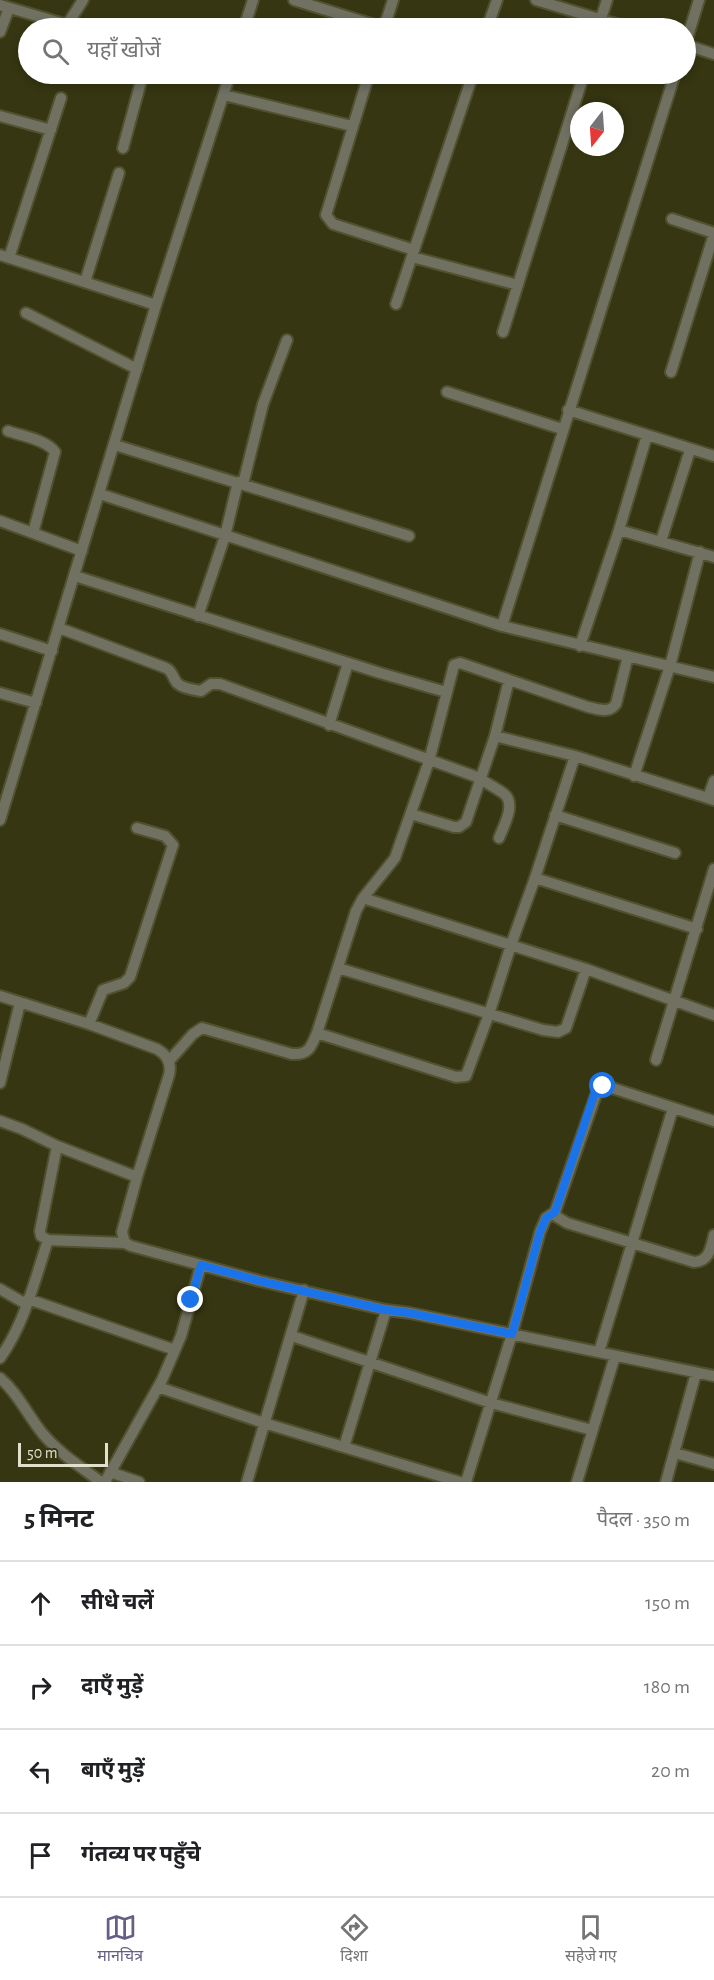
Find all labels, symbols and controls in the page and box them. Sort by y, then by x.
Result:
search box [18,18,696,84]
icon: search [39,35,72,68]
text: यहाँ खोजें [87,39,161,61]
north arrow [570,102,624,156]
route start [589,1072,615,1098]
route end [177,1286,203,1312]
scale bar [18,1440,108,1468]
text: 50 m [27,1445,58,1461]
text: 5 मिनट [24,1506,94,1532]
text: पैदल · 350 m [597,1510,690,1530]
icon: ahead [24,1587,57,1620]
text: सीधे चलें [81,1591,154,1613]
text: 150 m [645,1593,690,1613]
icon: right [24,1671,57,1704]
text: दाएँ मुड़ें [81,1675,143,1697]
text: 180 m [644,1677,690,1697]
icon: left [24,1755,57,1788]
text: बाएँ मुड़ें [81,1759,145,1781]
text: 20 m [651,1761,690,1781]
icon: arrive [24,1839,57,1872]
text: गंतव्य पर पहुँचे [81,1843,201,1865]
tab: मानचित्र [97,1911,143,1968]
tab: दिशा [338,1911,371,1968]
tab: सहेजे गए [565,1911,617,1968]

